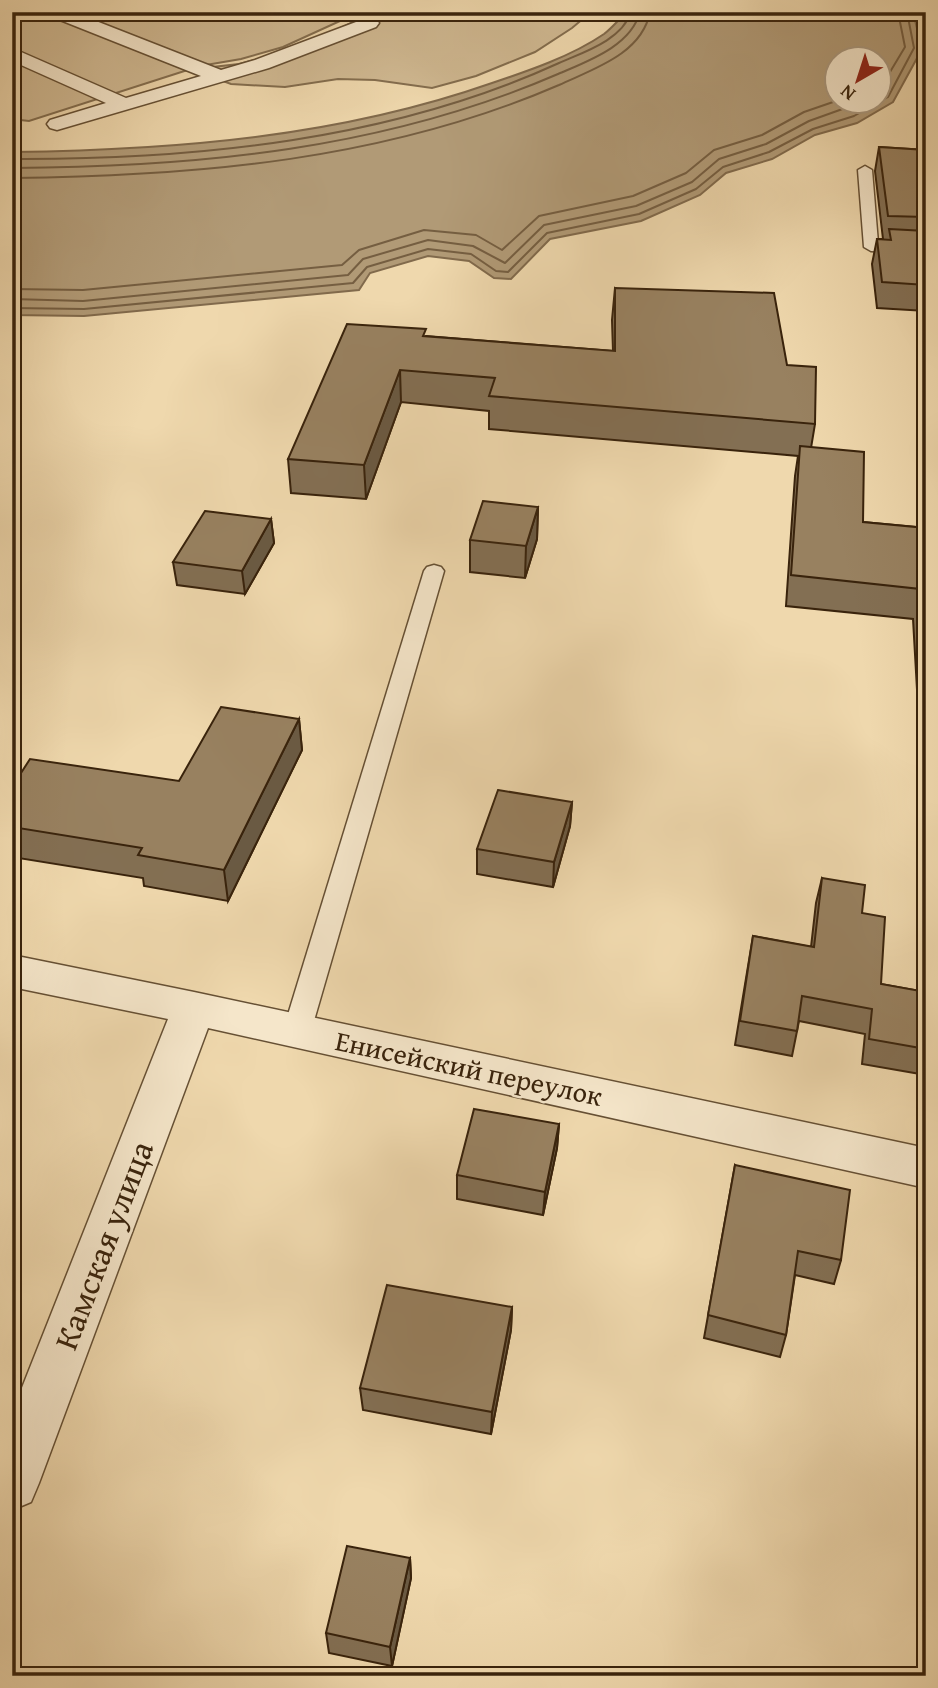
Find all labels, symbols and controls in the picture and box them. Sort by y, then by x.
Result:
north arrow [822,46,892,116]
text: N [833,78,861,108]
street label: Енисейский переулок [332,1019,607,1116]
street label: Камская улица [41,1133,165,1356]

